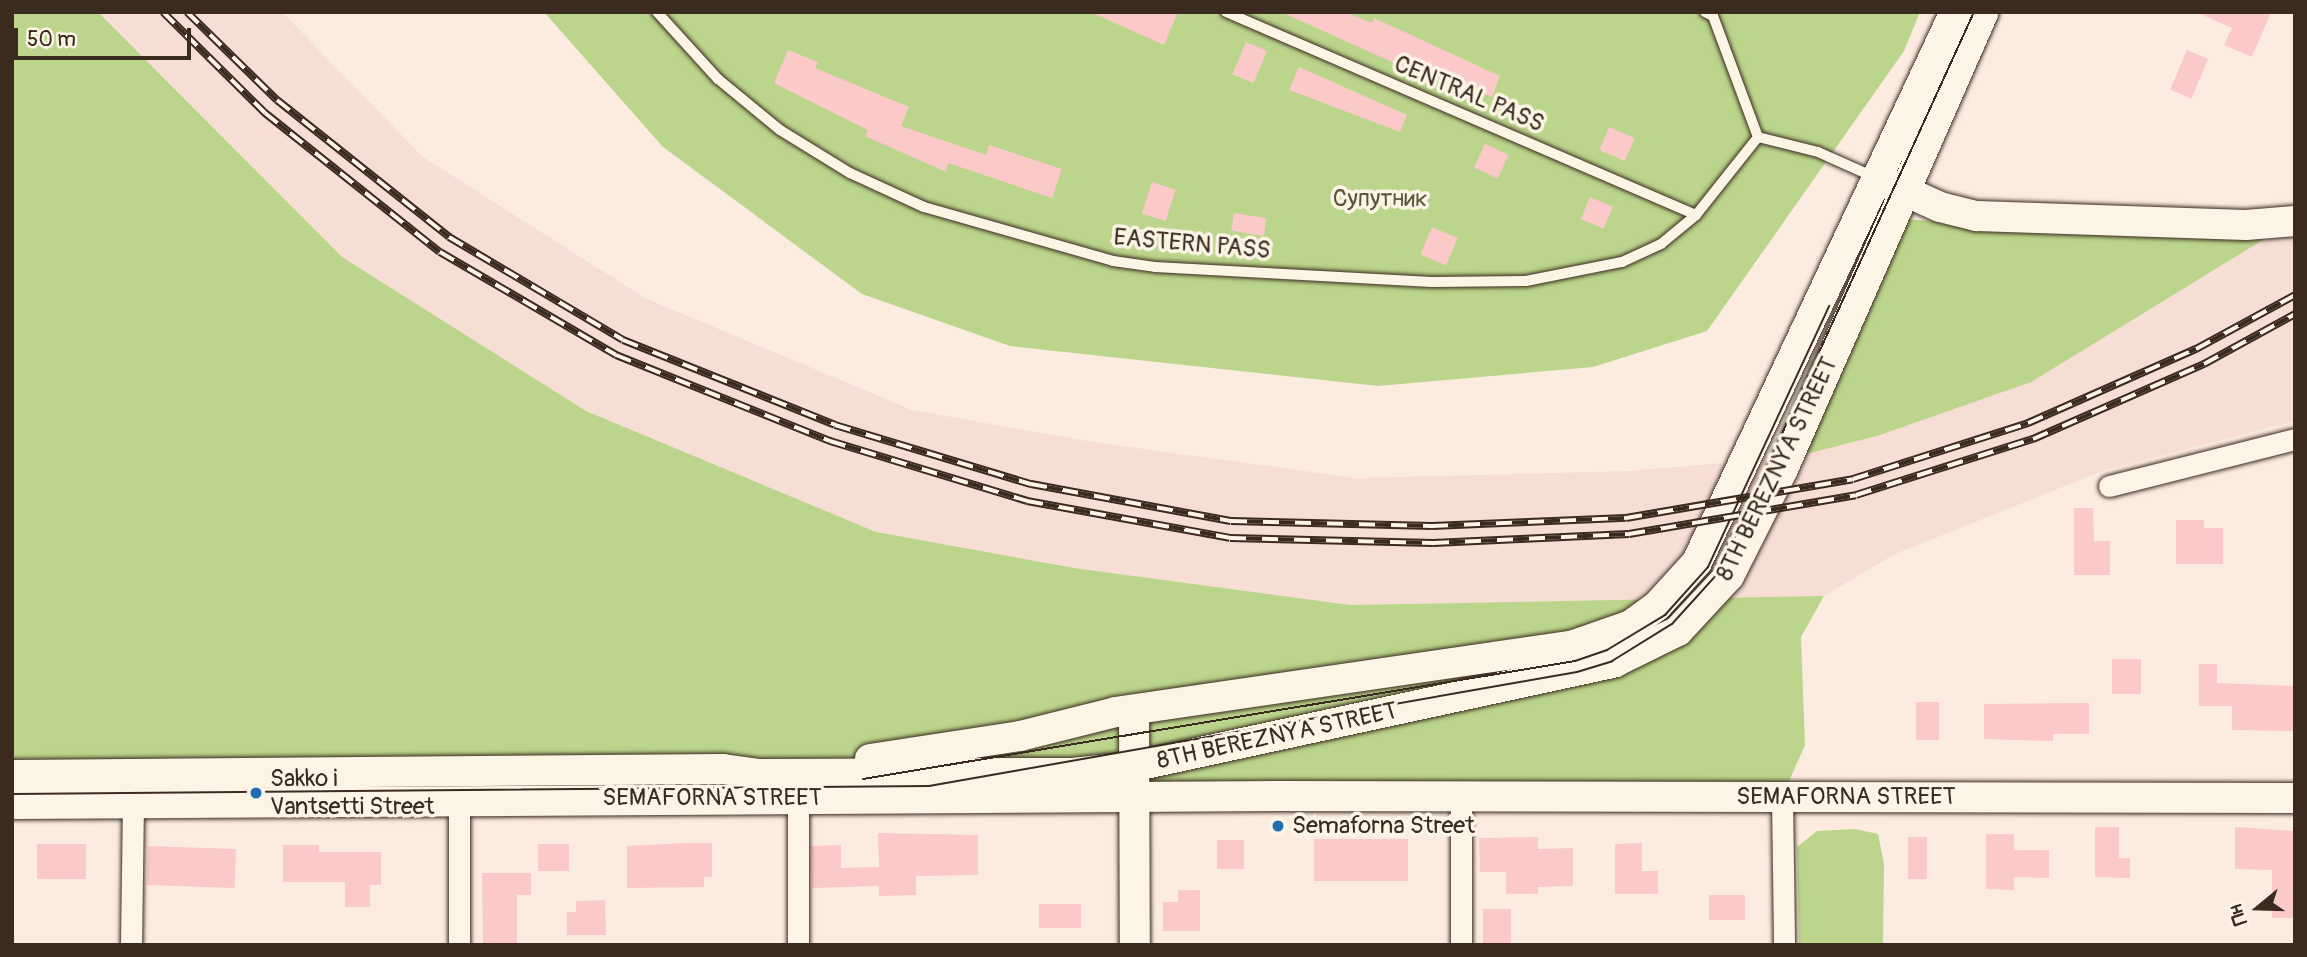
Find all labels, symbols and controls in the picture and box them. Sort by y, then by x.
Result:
scale bar [18,14,194,58]
text: 50 m [27,26,76,53]
street label: CENTRAL PASS [1390,50,1548,138]
park label: Супутник [1333,185,1427,213]
street label: EASTERN PASS [1112,223,1272,265]
street label: 8TH BEREZNYA STREET [1710,353,1844,585]
street label: 8TH BEREZNYA STREET [1154,696,1400,776]
place label: Sakko i Vantsetti Street [270,765,434,821]
street label: SEMAFORNA STREET [1736,783,1956,811]
street label: SEMAFORNA STREET [602,784,822,812]
marker: Sakko i Vantsetti Street [248,785,264,801]
place label: Semaforna Street [1292,812,1475,840]
marker: Semaforna Street [1270,818,1286,834]
north arrow [2223,873,2293,943]
text: Пн [2223,901,2253,929]

